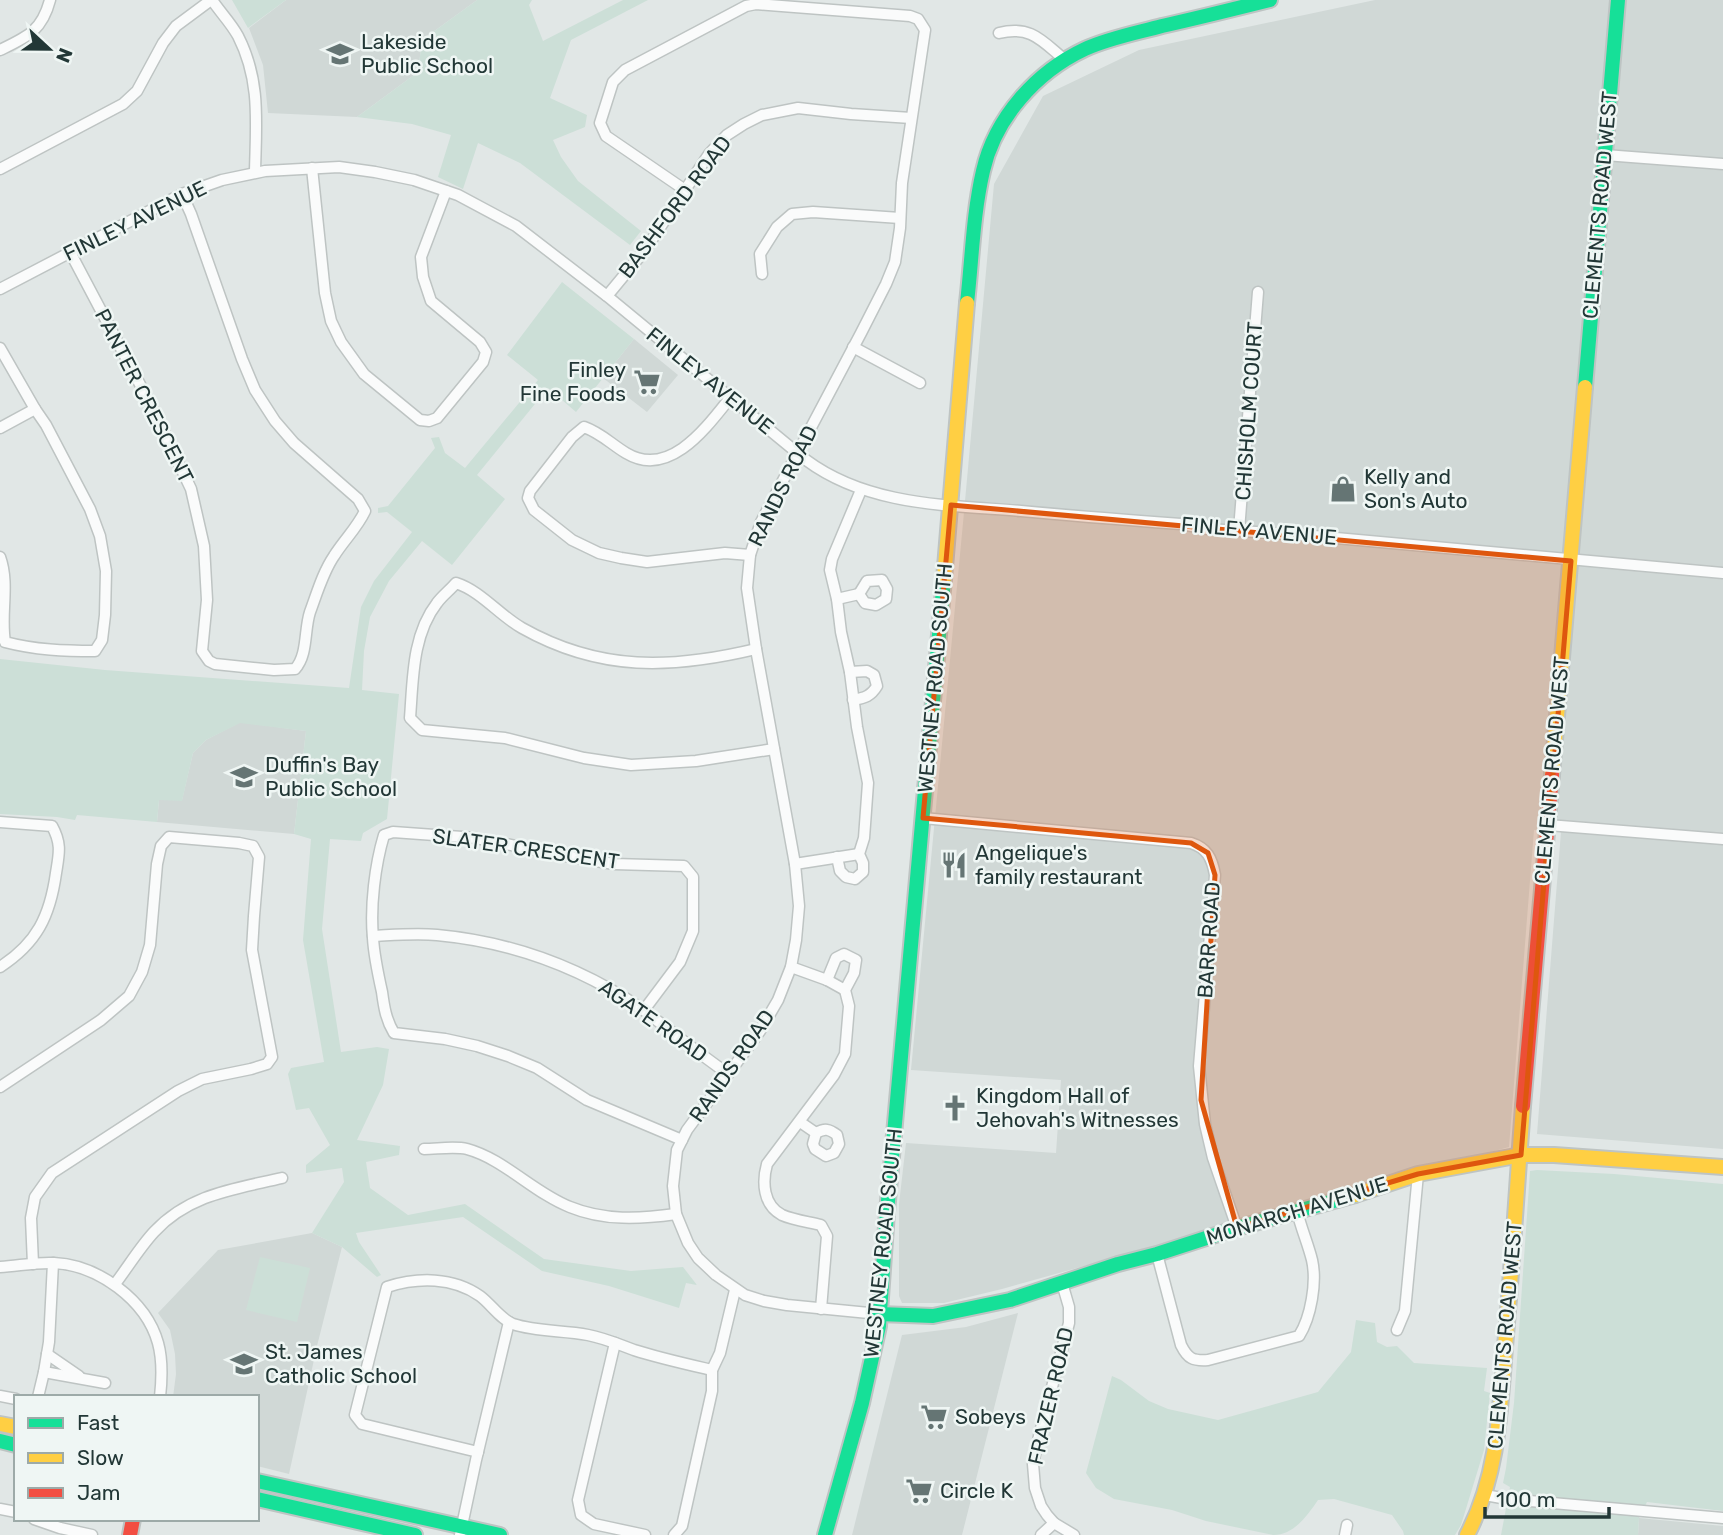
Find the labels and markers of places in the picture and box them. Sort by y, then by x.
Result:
place label: Lakeside Public School [361,29,493,78]
school or university icon: Lakeside Public School [325,39,355,69]
place label: Finley Fine Foods [520,357,626,406]
supermarket icon: Finley Fine Foods [632,367,662,397]
place label: Kelly and Son's Auto [1364,464,1468,513]
shop icon: Kelly and Son's Auto [1328,474,1358,504]
place label: Duffin's Bay Public School [265,752,397,801]
school or university icon: Duffin's Bay Public School [229,762,259,792]
place label: Angelique's family restaurant [975,840,1142,889]
restaurant icon: Angelique's family restaurant [939,850,969,880]
place label: Kingdom Hall of Jehovah's Witnesses [976,1083,1179,1132]
church icon: Kingdom Hall of Jehovah's Witnesses [940,1093,970,1123]
place label: St. James Catholic School [265,1339,417,1388]
school or university icon: St. James Catholic School [229,1349,259,1379]
supermarket icon: Sobeys [919,1402,949,1432]
place label: Sobeys [955,1404,1026,1429]
supermarket icon: Circle K [904,1476,934,1506]
place label: Circle K [940,1478,1013,1503]

